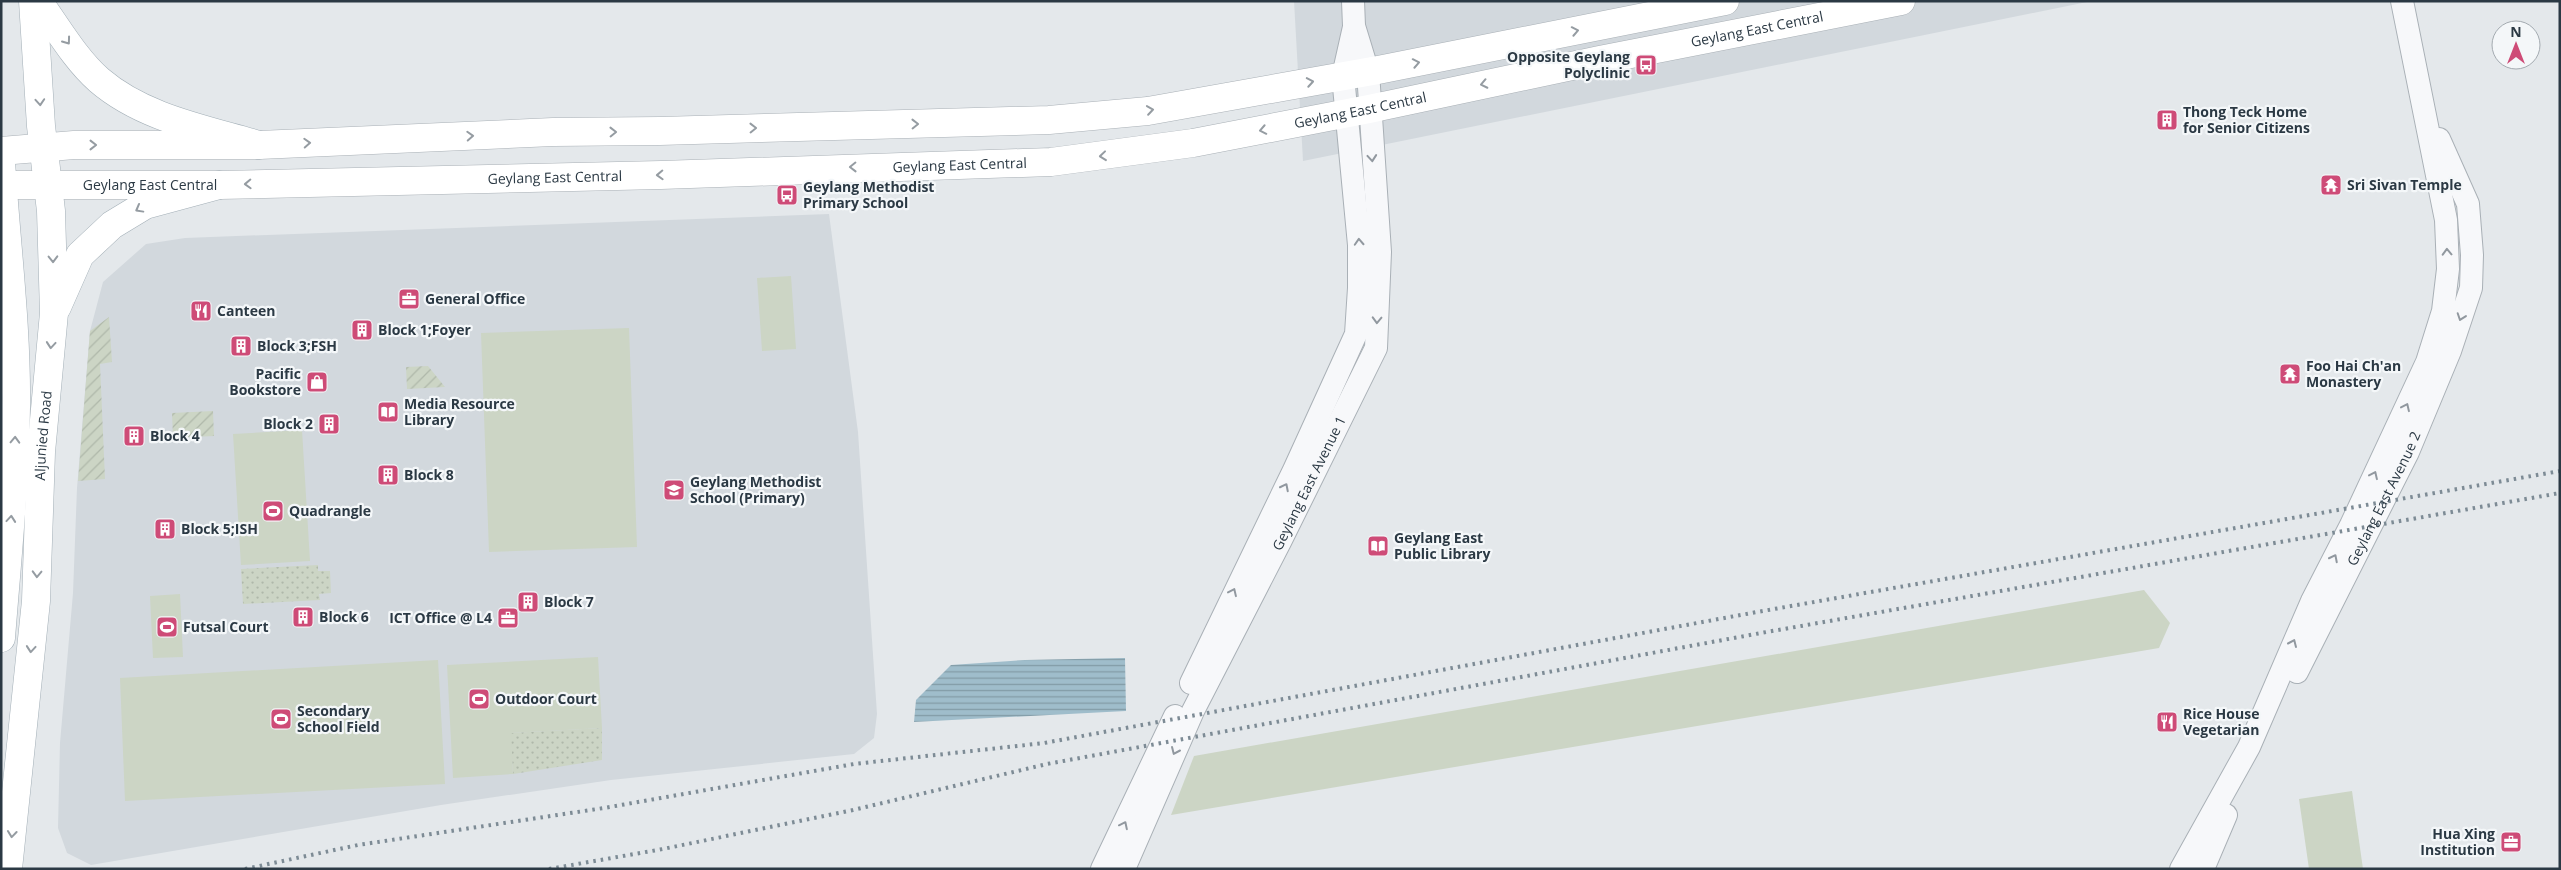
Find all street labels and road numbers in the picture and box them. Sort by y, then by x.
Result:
street label: Geylang East Central [1689,6,1825,51]
street label: Geylang East Central [1292,87,1428,132]
street label: Geylang East Central [892,153,1027,176]
street label: Geylang East Central [487,166,622,188]
street label: Geylang East Central [83,175,217,194]
street label: Aljunied Road [30,390,56,481]
street label: Geylang East Avenue 1 [1267,413,1350,553]
street label: Geylang East Avenue 2 [2342,428,2425,569]

